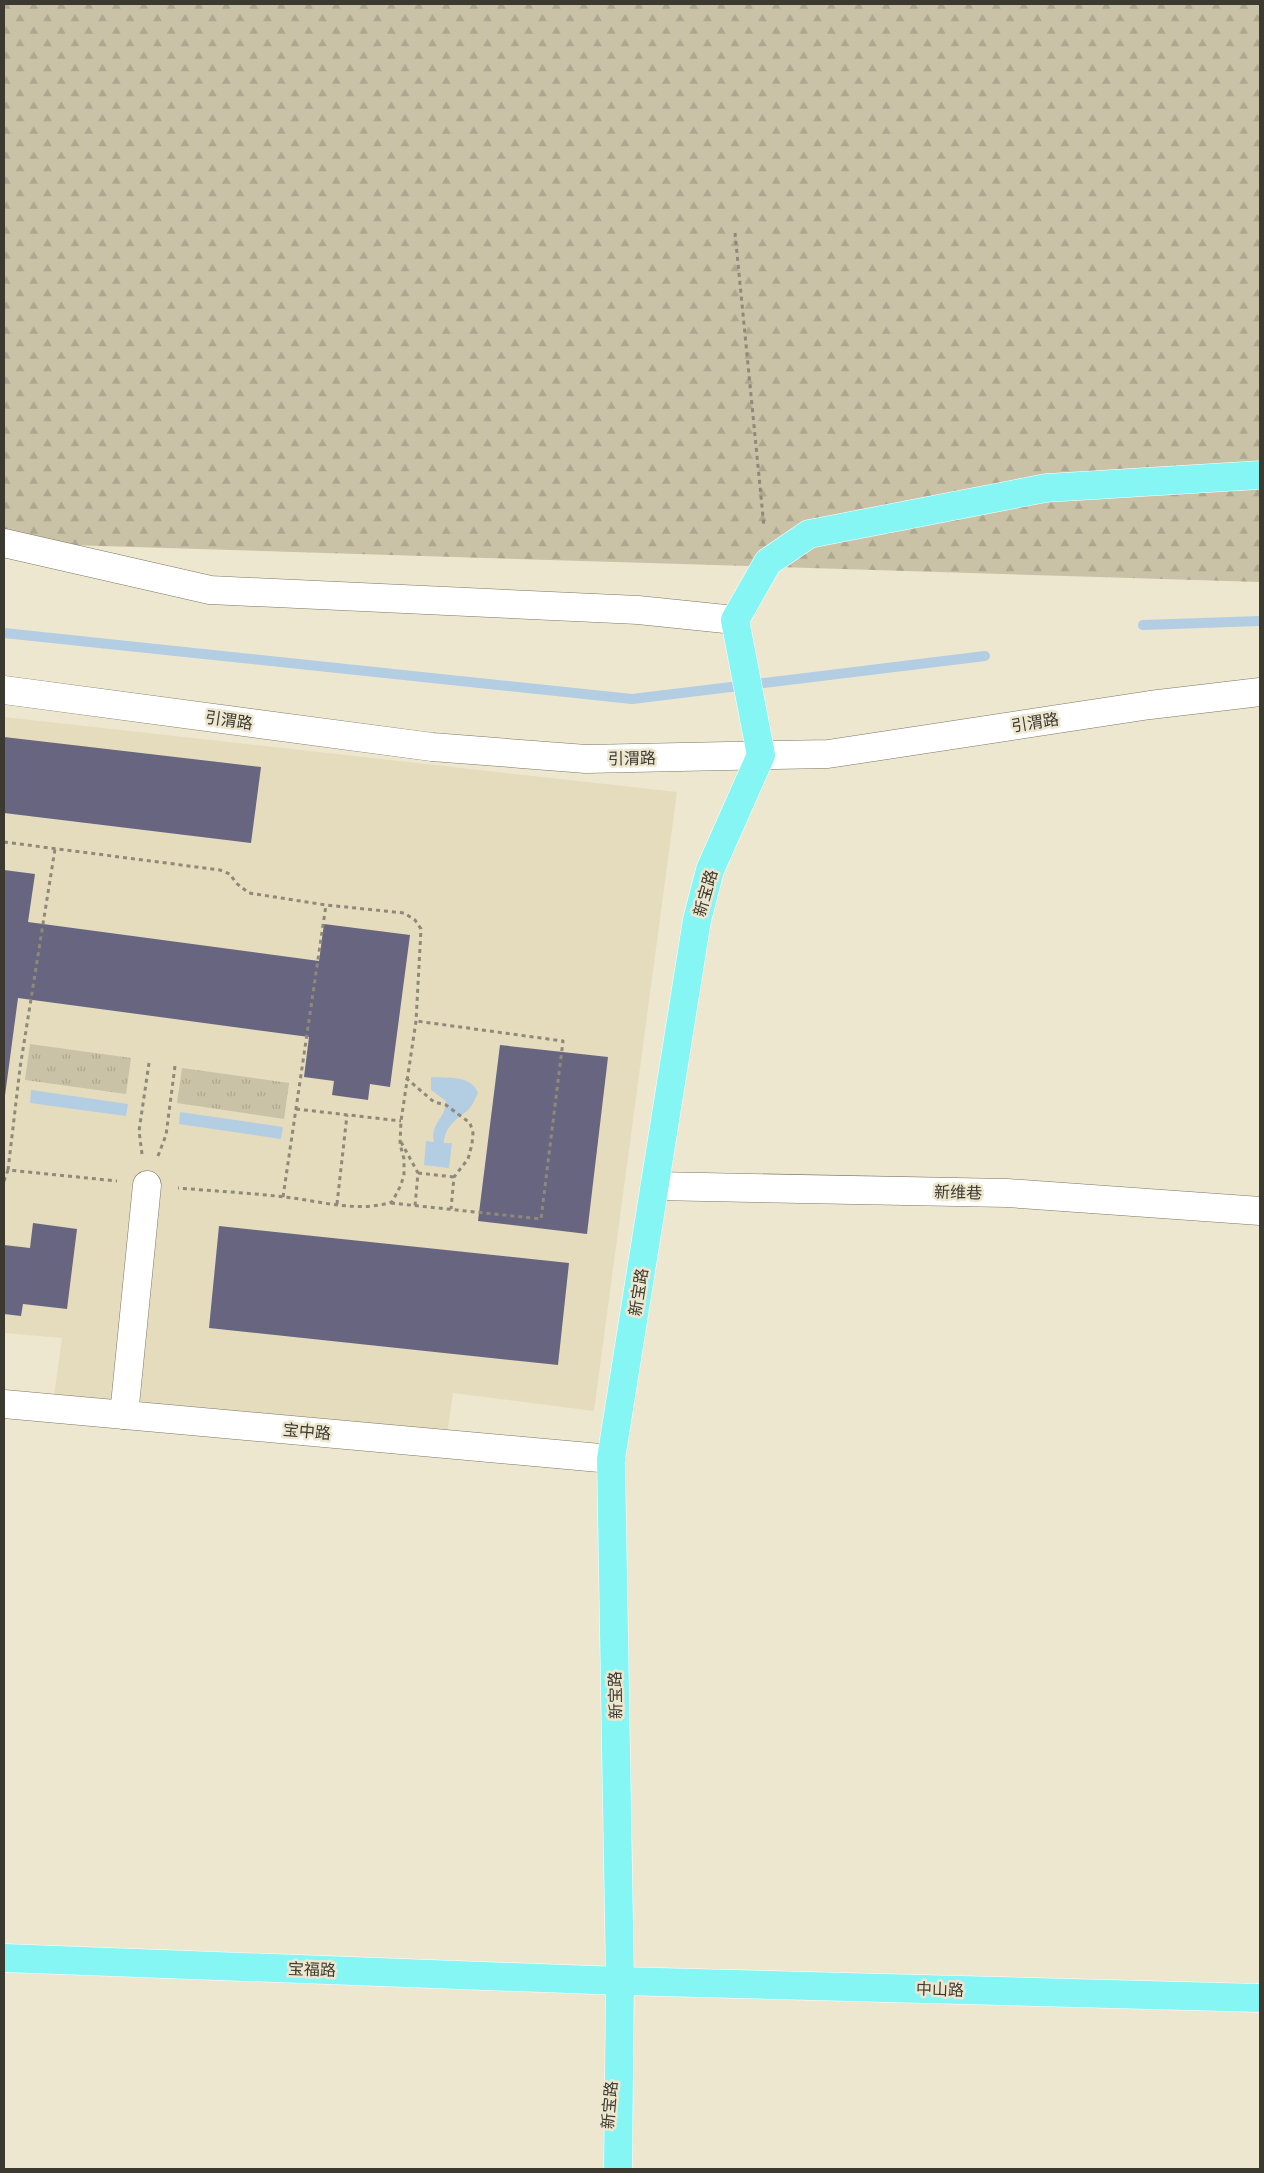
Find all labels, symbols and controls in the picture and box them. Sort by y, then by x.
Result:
street label: 引渭路 [204,708,254,733]
street label: 引渭路 [1010,709,1060,736]
street label: 引渭路 [608,749,656,768]
street label: 新宝路 [690,867,721,919]
street label: 新维巷 [934,1183,982,1202]
street label: 新宝路 [625,1267,652,1317]
street label: 宝中路 [282,1420,332,1443]
street label: 新宝路 [606,1671,625,1719]
street label: 宝福路 [288,1959,336,1980]
street label: 中山路 [916,1979,964,2000]
street label: 新宝路 [598,2080,621,2130]

